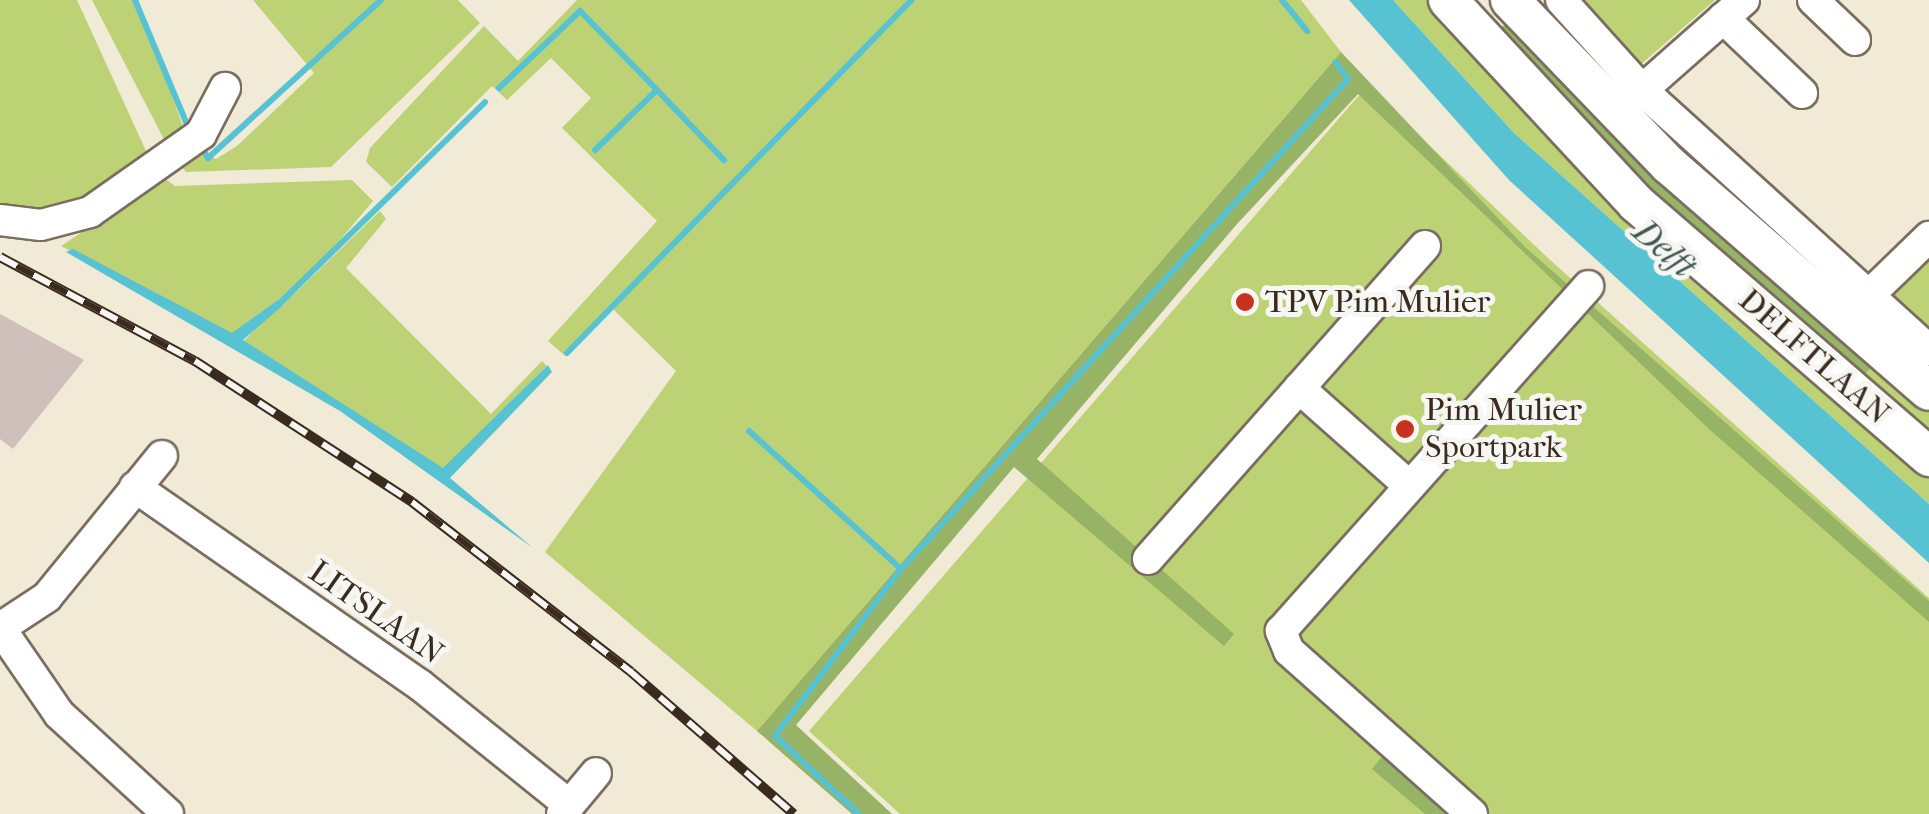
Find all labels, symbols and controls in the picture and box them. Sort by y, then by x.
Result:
water label: Delft [1624,211,1704,287]
street label: DELFTLAAN [1731,281,1897,433]
place label: TPV Pim Mulier [1265,283,1490,321]
marker: TPV Pim Mulier [1234,291,1256,313]
place label: Pim Mulier Sportpark [1425,392,1582,467]
marker: Pim Mulier Sportpark [1394,418,1416,440]
street label: LITSLAAN [301,553,451,673]

